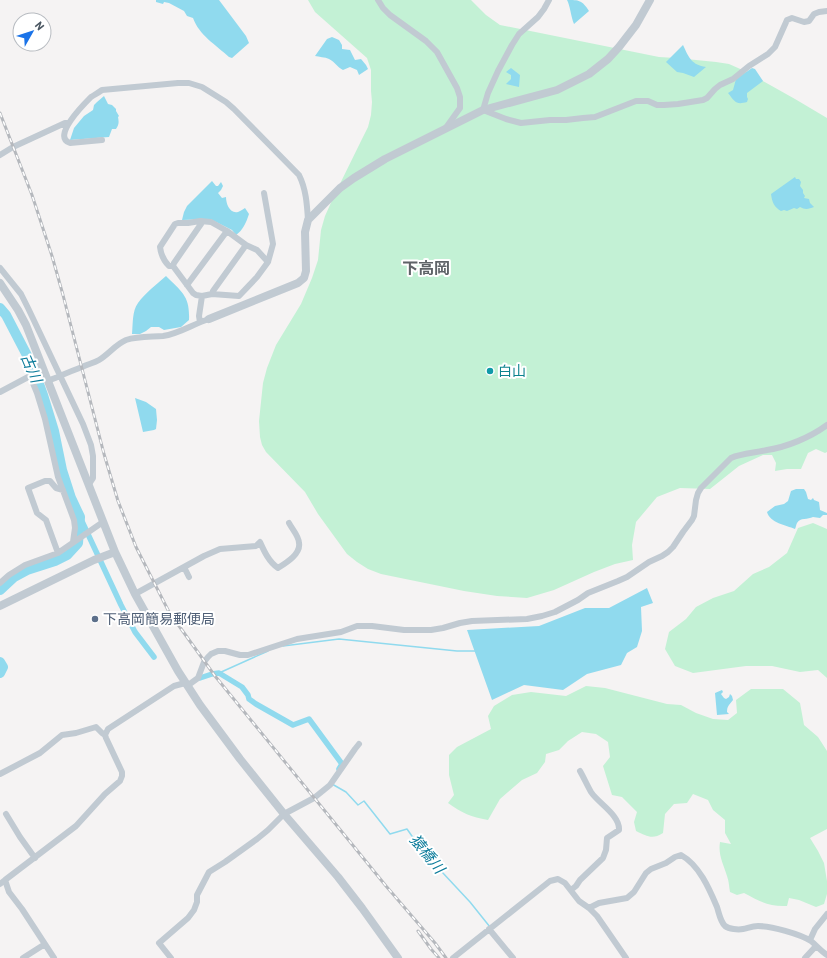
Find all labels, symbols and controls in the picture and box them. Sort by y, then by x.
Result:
north arrow [12,12,52,52]
text: N [33,18,48,32]
district label: 下高岡 [402,258,450,277]
water label: 古川 [18,350,47,387]
place label: 白山 [498,362,526,379]
marker: 白山 [485,366,495,376]
place label: 下高岡簡易郵便局 [103,610,215,627]
marker: 下高岡簡易郵便局 [90,614,100,624]
water label: 猿橋川 [407,830,450,878]

